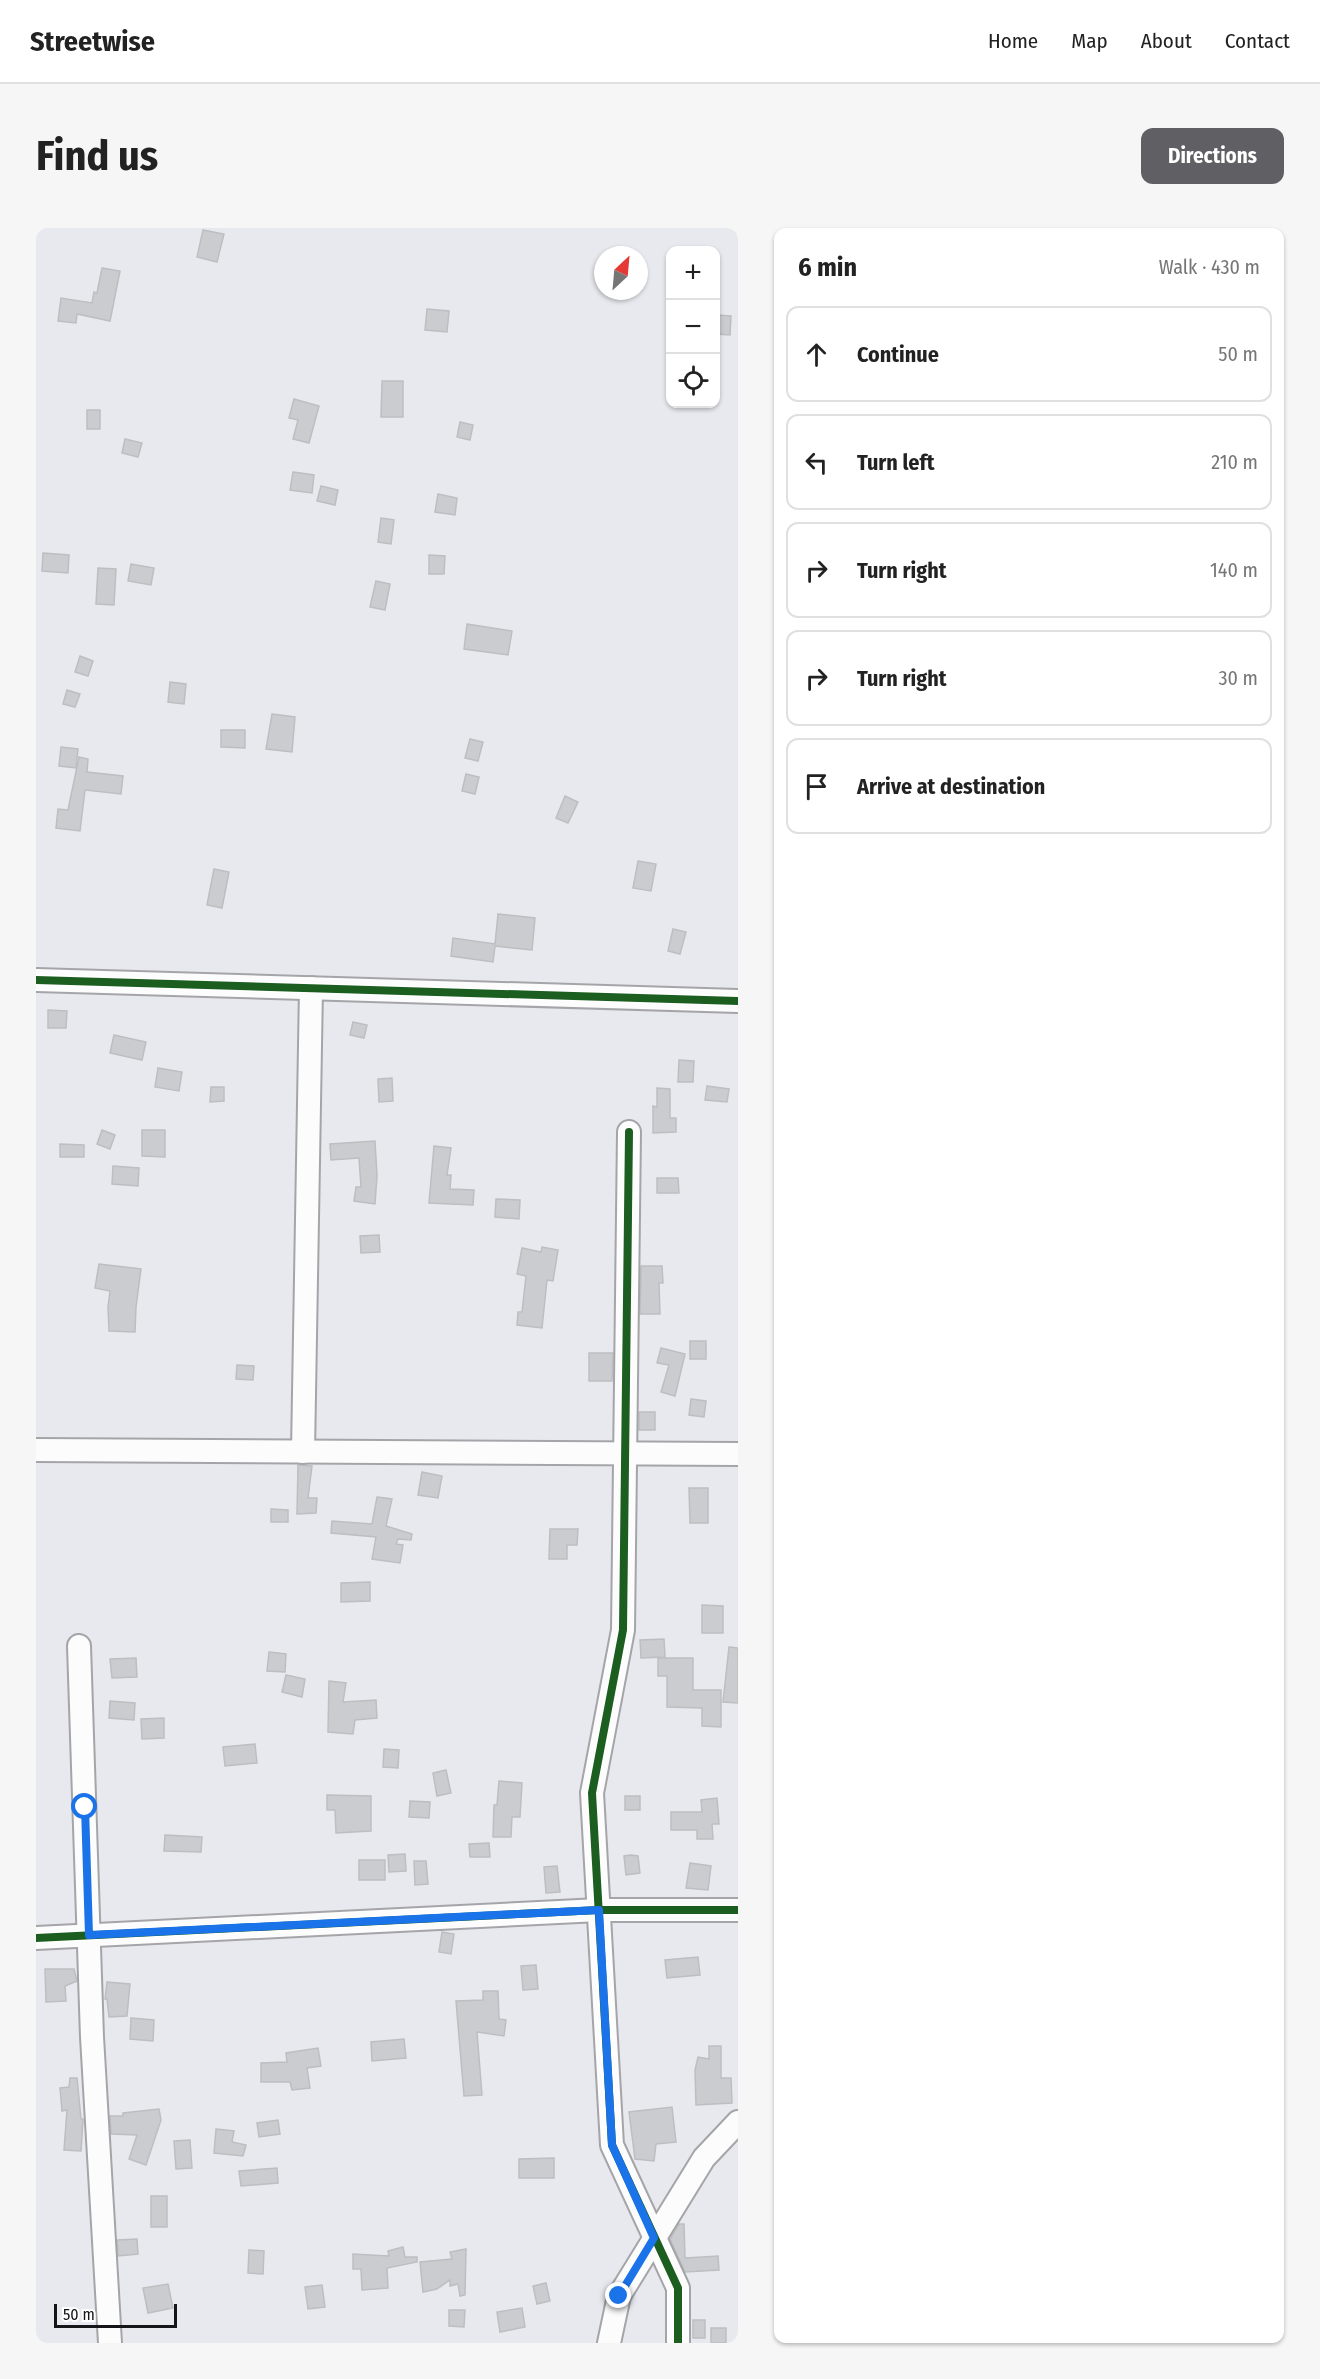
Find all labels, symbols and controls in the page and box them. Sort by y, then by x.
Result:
text: Streetwise [30,25,155,58]
text: Home [988,28,1038,54]
text: Map [1071,28,1108,54]
text: About [1141,28,1192,54]
text: Contact [1225,28,1290,54]
button: Directions [1141,128,1284,184]
text: Find us [36,131,158,181]
north arrow [594,246,648,300]
map controls [666,246,720,408]
button: + [666,246,720,300]
text: 6 min [798,252,857,283]
text: Walk · 430 m [1159,255,1260,279]
button: − [666,300,720,354]
icon: ahead [800,338,833,371]
text: Continue [857,341,939,368]
text: 50 m [1218,342,1258,366]
button: locate [666,354,720,408]
icon: left [800,446,833,479]
text: Turn left [857,449,935,476]
text: 210 m [1211,450,1258,474]
icon: right [800,554,833,587]
text: Turn right [857,557,946,584]
text: 140 m [1210,558,1258,582]
icon: right [800,662,833,695]
text: Turn right [857,665,946,692]
text: 30 m [1218,666,1258,690]
icon: arrive [800,770,833,803]
text: Arrive at destination [857,773,1045,800]
route start [71,1793,97,1819]
route end [605,2282,631,2308]
scale bar [54,2301,177,2328]
text: 50 m [63,2305,95,2324]

